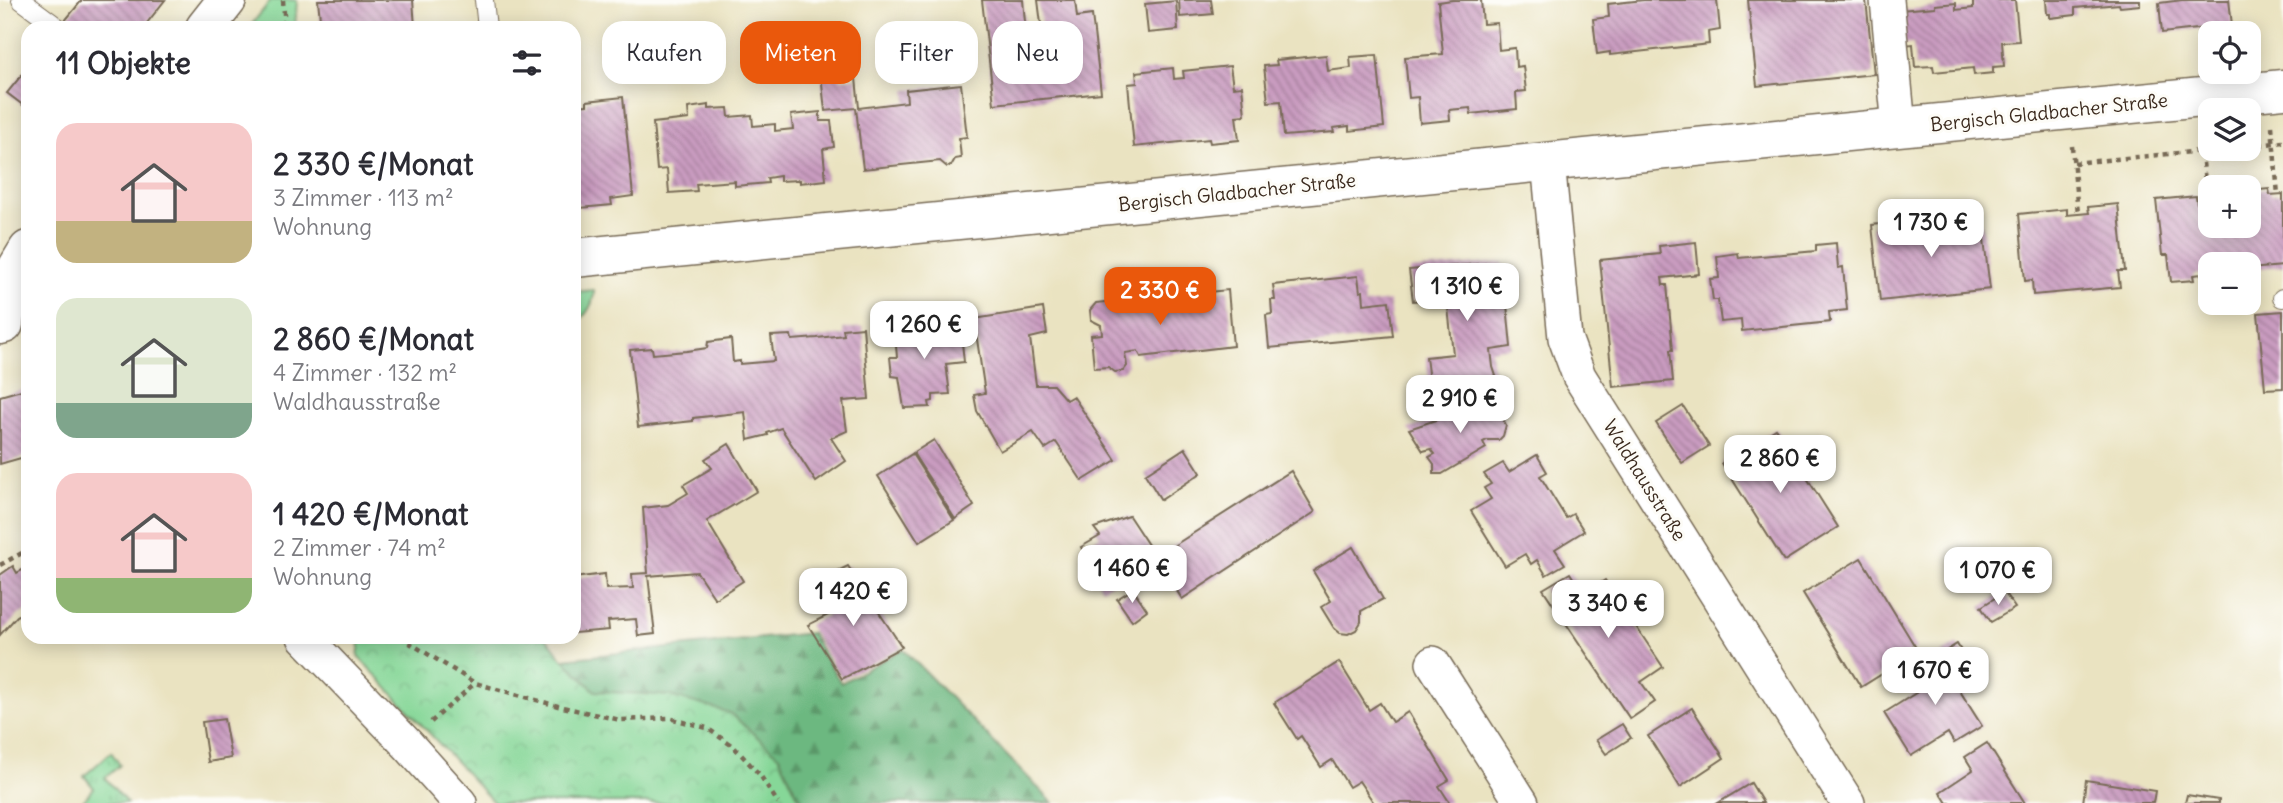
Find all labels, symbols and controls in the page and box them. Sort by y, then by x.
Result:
chip: Kaufen [602,21,726,84]
chip: Mieten [740,21,861,84]
chip: Filter [875,21,978,84]
chip: Neu [992,21,1083,84]
map controls [2198,21,2261,315]
button: locate [2198,21,2261,84]
text: 11 Objekte [56,44,191,82]
icon: filters [508,44,546,82]
street label: Bergisch Gladbacher Straße [1929,88,2169,136]
button: layers [2198,98,2261,161]
text: 2 330 €/Monat [273,145,473,183]
icon: home [112,151,196,235]
street label: Bergisch Gladbacher Straße [1117,168,1357,216]
button: + [2198,175,2261,238]
text: 3 Zimmer · 113 m² [273,183,454,212]
pin: 1 730 € [1866,200,1996,259]
text: 1 730 € [1894,207,1968,236]
text: Wohnung [273,212,372,241]
button: − [2198,252,2261,315]
pin: 1 310 € [1402,264,1532,323]
pin: 2 330 € [1095,268,1225,327]
text: 1 310 € [1431,271,1503,300]
text: 2 330 € [1120,275,1200,304]
pin: 1 260 € [859,302,989,361]
text: 1 260 € [886,309,962,338]
text: 2 860 €/Monat [273,320,474,358]
icon: home [112,326,196,410]
text: 4 Zimmer · 132 m² [273,358,457,387]
pin: 2 910 € [1395,376,1525,435]
text: 2 910 € [1422,383,1498,412]
text: Waldhausstraße [273,387,441,416]
street label: Waldhausstraße [1598,415,1692,545]
pin: 2 860 € [1715,435,1845,495]
text: 2 860 € [1740,443,1820,472]
text: 1 420 €/Monat [273,495,468,533]
icon: home [112,501,196,585]
text: 2 Zimmer · 74 m² [273,533,446,562]
pin: 1 460 € [1067,546,1197,605]
pin: 1 070 € [1933,548,2063,607]
text: 1 460 € [1094,553,1170,582]
text: 1 070 € [1960,555,2036,584]
text: Wohnung [273,562,372,591]
pin: 1 420 € [788,568,918,628]
text: 1 420 € [815,576,891,605]
pin: 3 340 € [1543,580,1673,640]
text: 3 340 € [1568,588,1648,617]
pin: 1 670 € [1870,648,2000,707]
text: 1 670 € [1898,655,1972,684]

